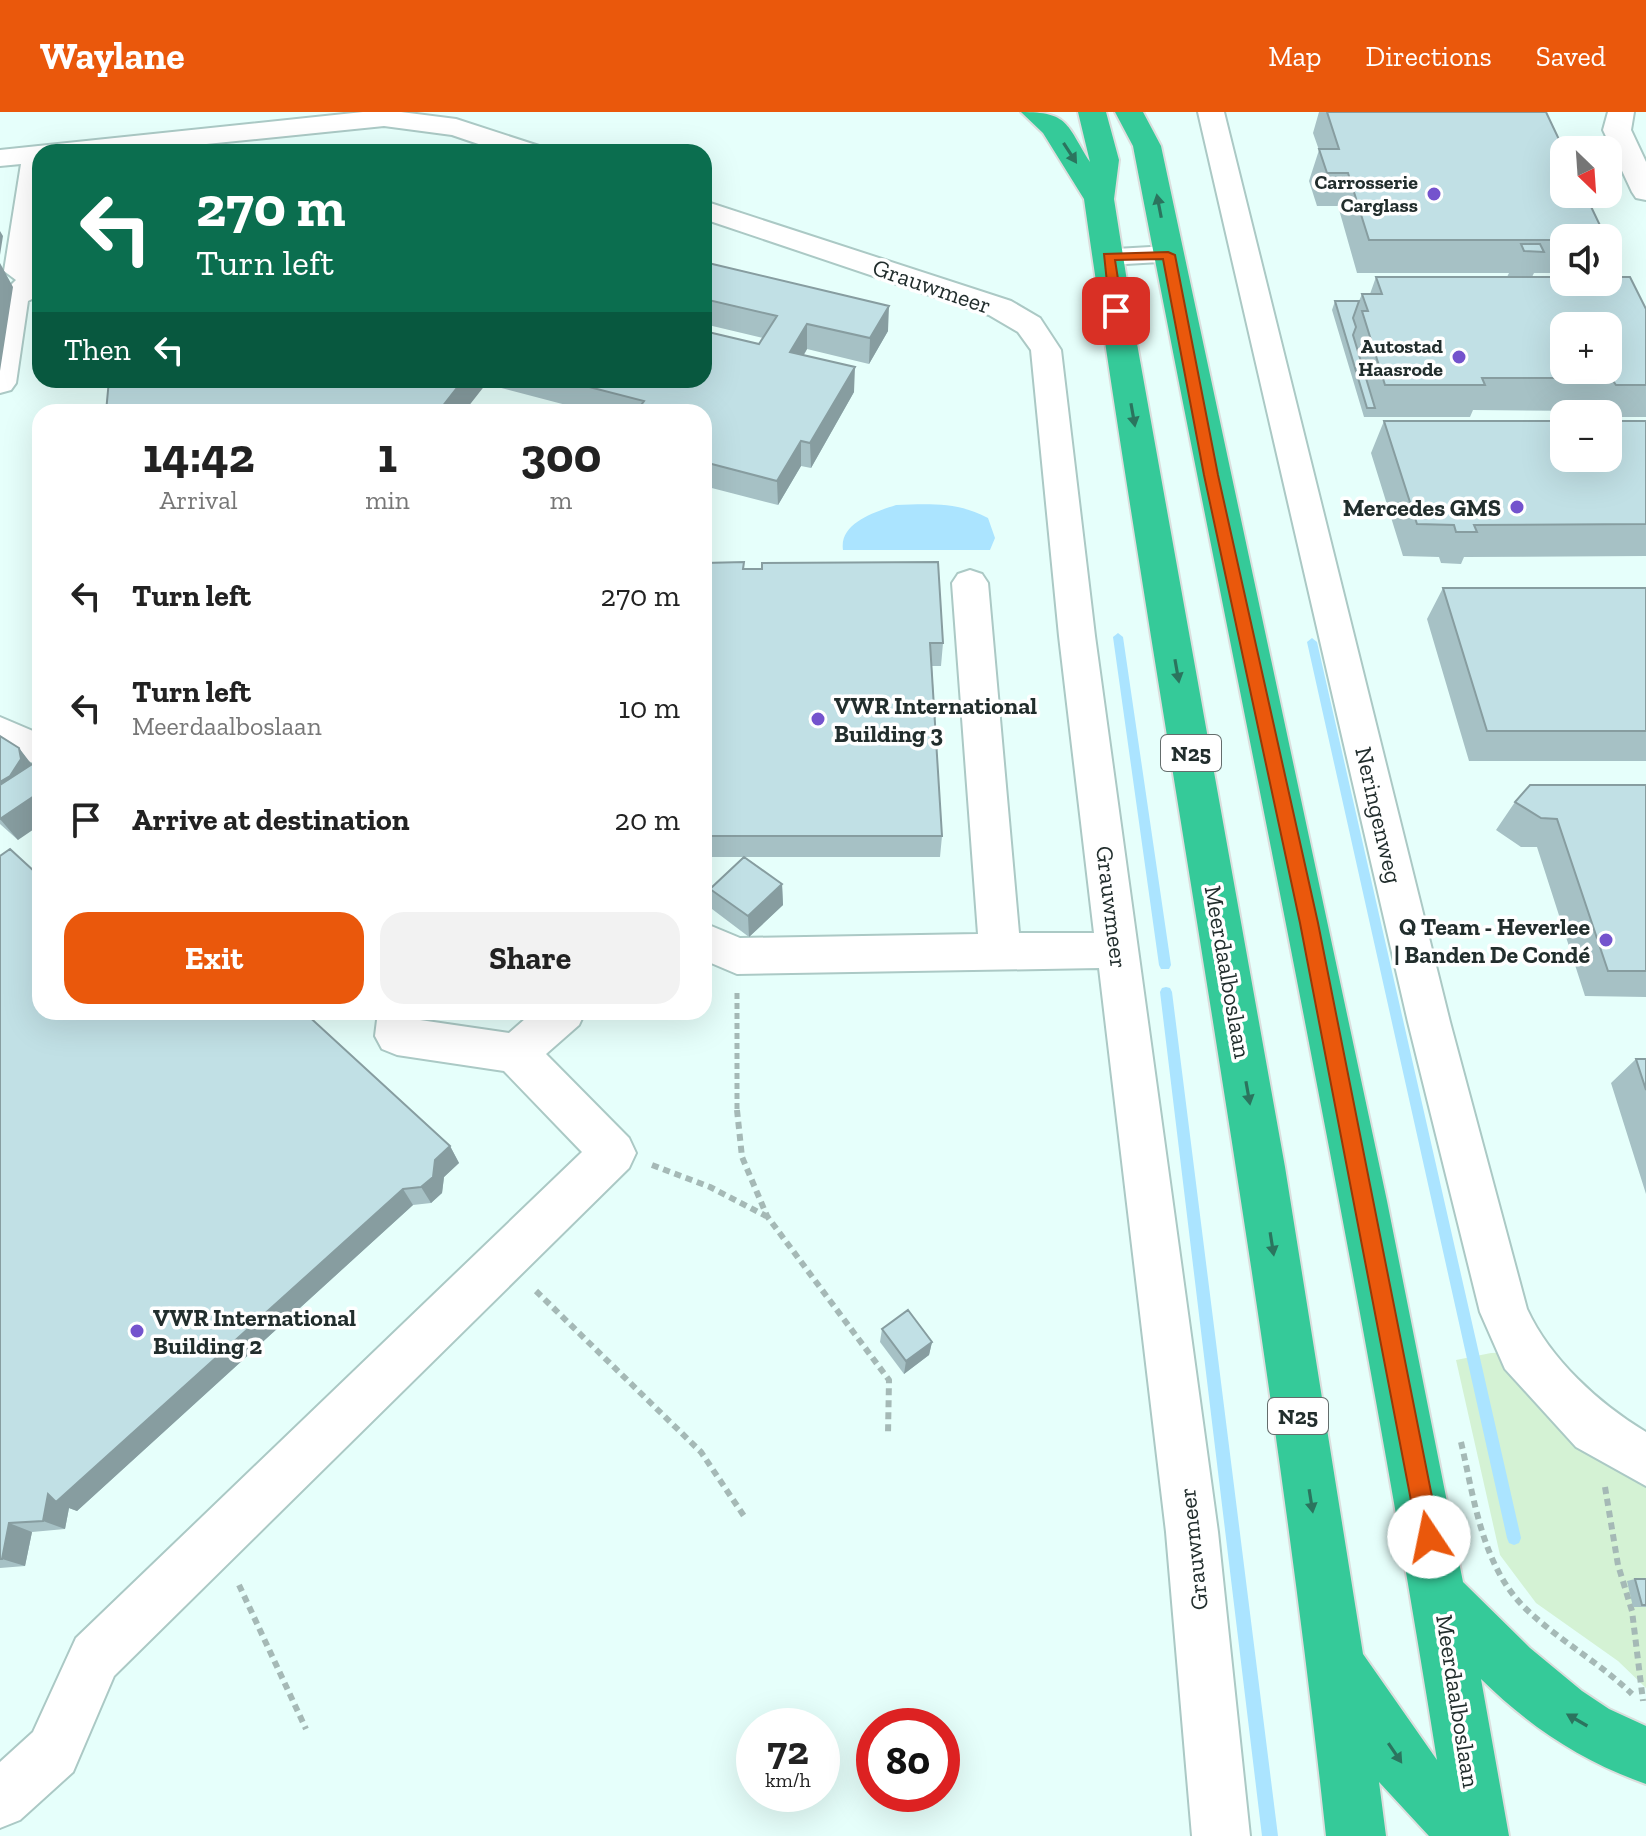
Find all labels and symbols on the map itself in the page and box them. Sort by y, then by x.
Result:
north arrow [1550,136,1622,208]
one-way arrow [1062,142,1076,164]
place label: Carrosserie Carglass [1314,170,1418,217]
marker: Carrosserie Carglass [1425,185,1443,203]
one-way arrow [1152,194,1164,219]
street label: Grauwmeer [869,252,995,320]
pin [1082,277,1150,345]
place label: Autostad Haasrode [1358,334,1444,381]
marker: Autostad Haasrode [1450,348,1468,366]
one-way arrow [1128,403,1140,428]
place label: Mercedes GMS [1343,493,1501,522]
marker: Mercedes GMS [1508,498,1526,516]
one-way arrow [1171,659,1183,684]
place label: VWR International Building 3 [834,691,1037,748]
marker: VWR International Building 3 [809,710,827,728]
road number: N25 [1161,735,1221,771]
street label: Neringenweg [1349,744,1409,886]
street label: Grauwmeer [1090,844,1134,970]
street label: Meerdaalboslaan [1199,883,1258,1061]
place label: Q Team - Heverlee | Banden De Condé [1394,912,1590,969]
marker: Q Team - Heverlee | Banden De Condé [1597,931,1615,949]
one-way arrow [1243,1081,1255,1106]
one-way arrow [1267,1232,1279,1257]
place label: VWR International Building 2 [153,1303,356,1360]
marker: VWR International Building 2 [128,1322,146,1340]
road number: N25 [1268,1398,1328,1434]
street label: Grauwmeer [1172,1486,1214,1612]
one-way arrow [1306,1489,1318,1514]
position arrow [1387,1495,1471,1579]
street label: Meerdaalboslaan [1430,1612,1486,1790]
speed limit sign: 80 [856,1708,960,1812]
one-way arrow [1566,1713,1588,1727]
one-way arrow [1387,1742,1402,1763]

